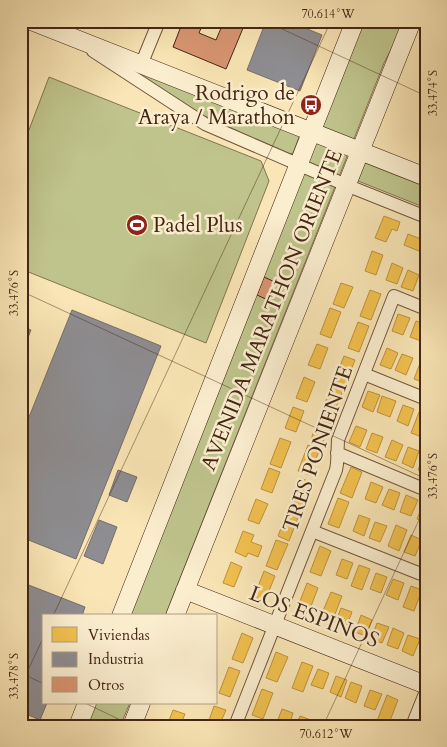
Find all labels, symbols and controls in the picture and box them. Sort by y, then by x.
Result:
text: 70.614°W [301,6,355,22]
text: 33.474°S [425,70,441,116]
place label: Rodrigo de Araya / Marathon [138,79,295,132]
bus stop icon: Rodrigo de Araya / Marathon [299,93,323,117]
street label: AVENIDA MARATHON ORIENTE [194,145,350,475]
place label: Padel Plus [153,211,243,240]
sports icon: Padel Plus [125,213,149,237]
text: 33.476°S [6,270,22,316]
street label: TRES PONIENTE [276,362,360,536]
text: 33.476°S [425,453,441,499]
street label: LOS ESPINOS [245,579,383,655]
legend [42,614,218,704]
text: Viviendas [88,625,150,645]
text: Industria [88,649,144,669]
text: 33.478°S [6,653,22,699]
text: Otros [88,675,124,695]
text: 70.612°W [299,726,353,742]

